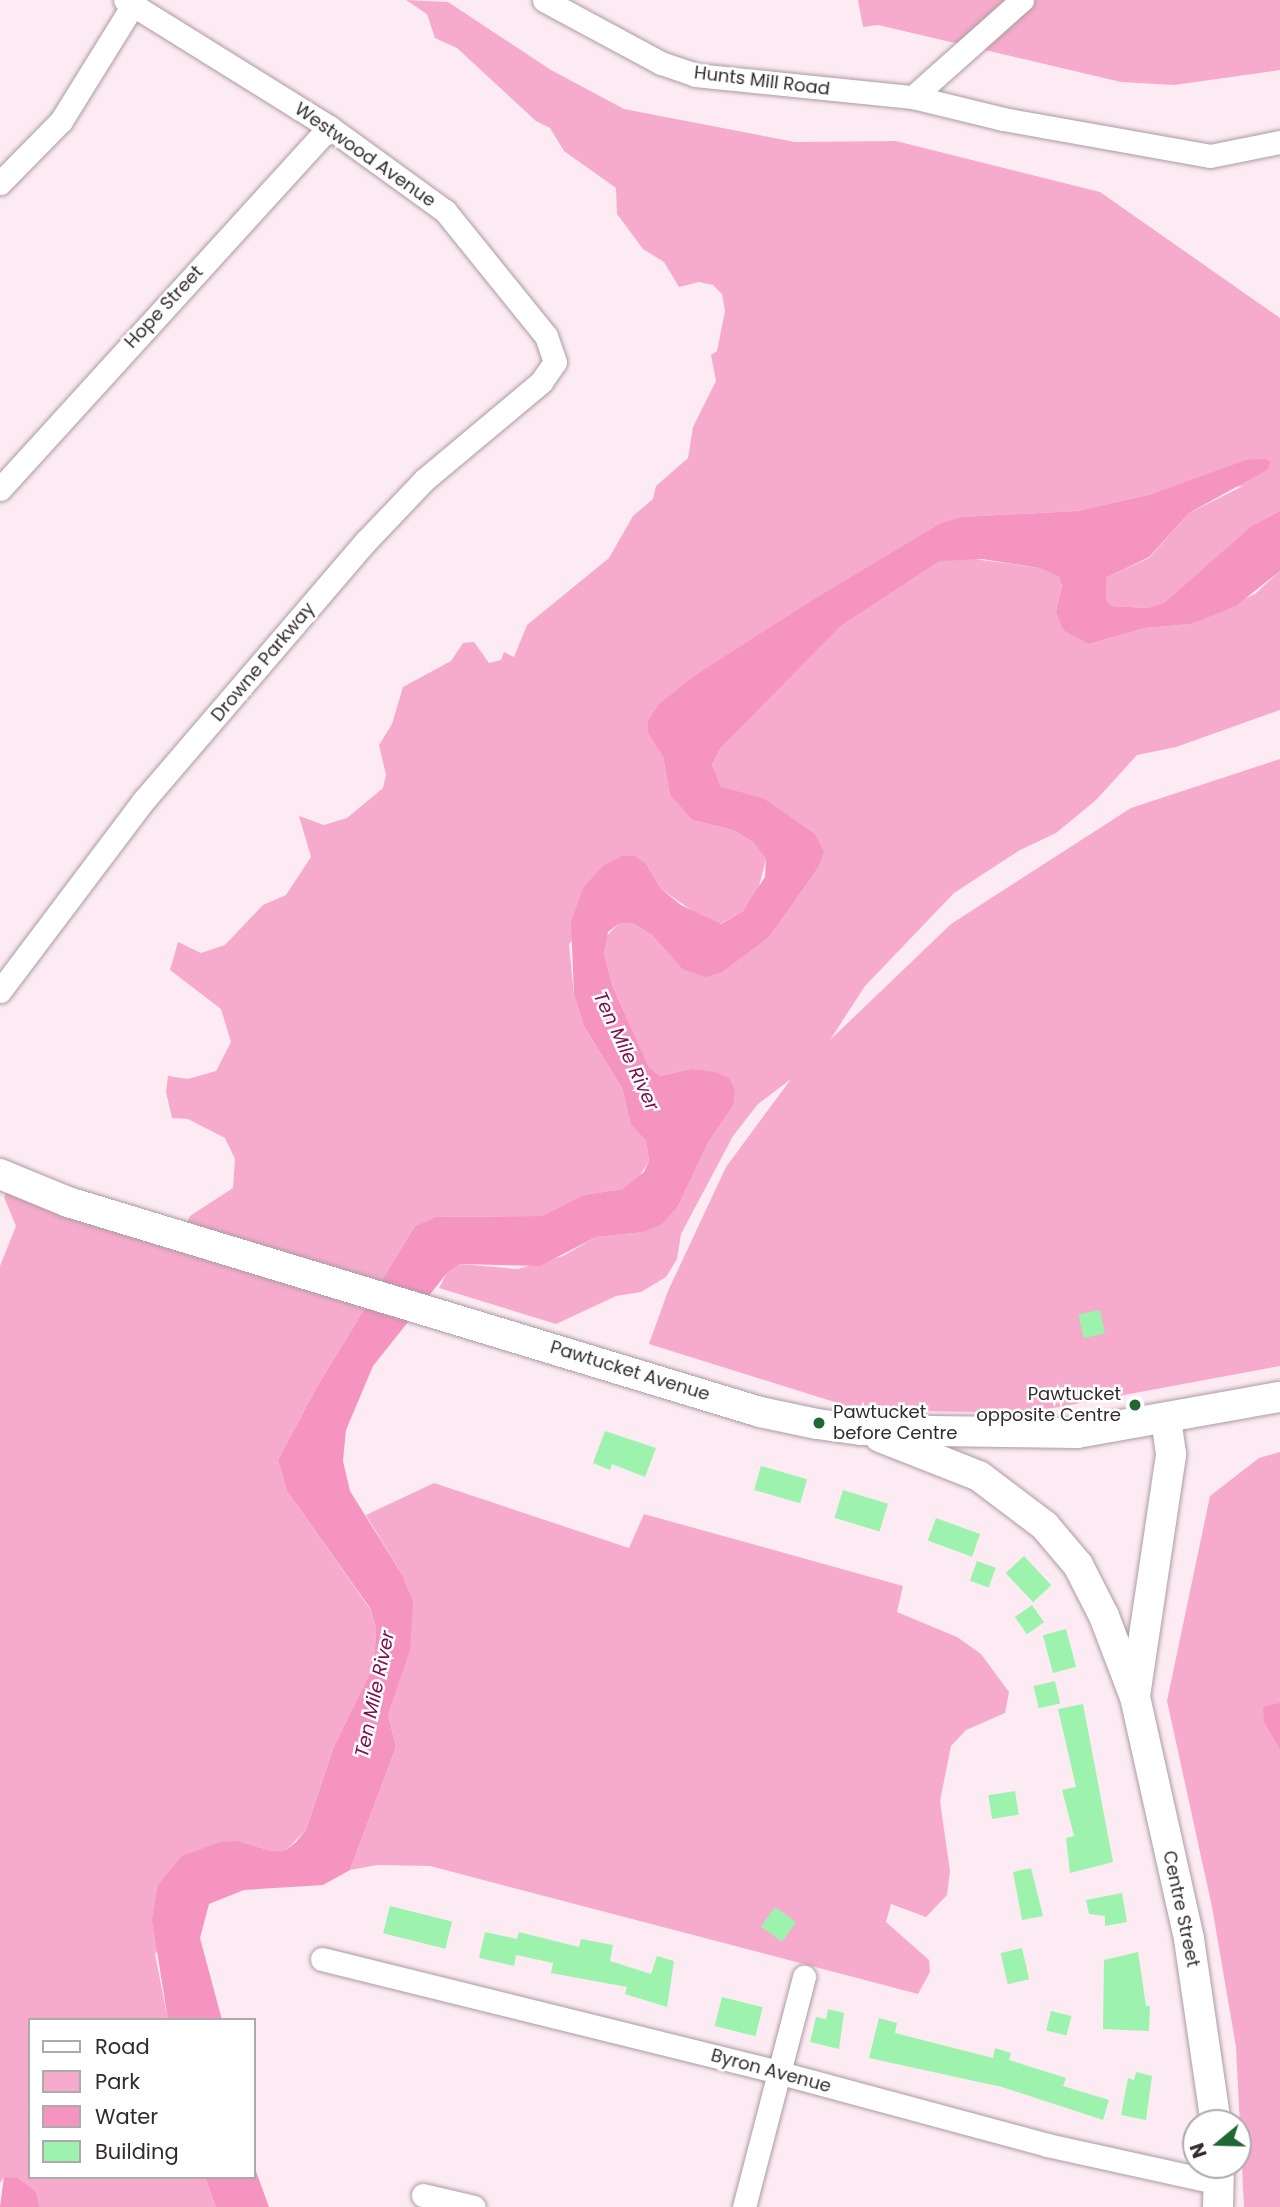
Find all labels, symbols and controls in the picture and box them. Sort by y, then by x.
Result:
street label: Hunts Mill Road [693,62,831,100]
street label: Westwood Avenue [290,98,440,212]
street label: Hope Street [120,261,208,353]
street label: Drowne Parkway [207,598,319,726]
water label: Ten Mile River [588,988,664,1114]
street label: Pawtucket Avenue [548,1336,712,1406]
place label: Pawtucket opposite Centre [976,1384,1121,1426]
marker: Pawtucket opposite Centre [1127,1397,1143,1413]
place label: Pawtucket before Centre [833,1402,957,1444]
marker: Pawtucket before Centre [811,1415,827,1431]
water label: Ten Mile River [350,1629,400,1759]
street label: Centre Street [1158,1849,1204,1969]
legend [28,2018,256,2179]
text: Road [95,2032,150,2061]
street label: Byron Avenue [709,2045,833,2097]
text: Park [95,2067,140,2096]
text: Water [95,2102,158,2131]
north arrow [1182,2109,1252,2179]
text: Building [95,2137,179,2166]
text: N [1183,2139,1214,2162]

